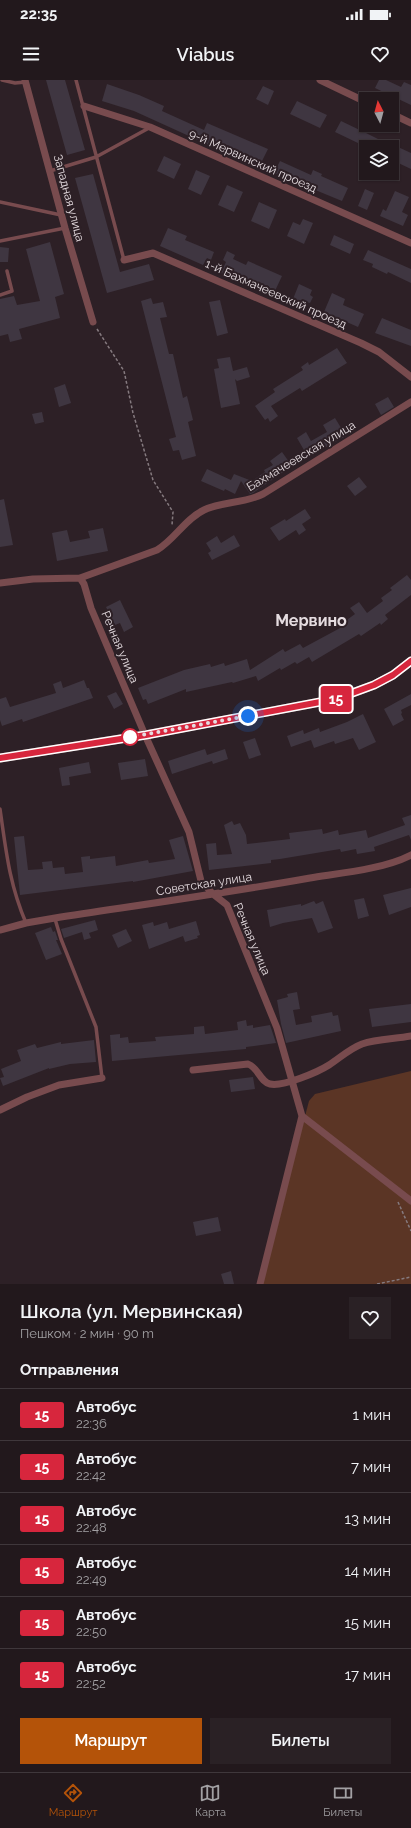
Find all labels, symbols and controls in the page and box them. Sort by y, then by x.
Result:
text: 22:35 [20,5,57,23]
icon: menu [20,43,42,65]
icon: heart [369,43,391,65]
text: Viabus [177,44,234,65]
north arrow [359,92,399,132]
map controls [359,92,399,180]
street label: 9-й Мервинский проезд [187,126,319,196]
button: layers [359,140,399,180]
street label: Западная улица [51,153,87,243]
street label: 1-й Бахмачеевский проезд [203,256,349,332]
street label: Бахмачеевская улица [244,418,358,494]
street label: Речная улица [98,609,142,685]
district label: Мервино [275,611,347,630]
line badge: 15 [318,686,354,712]
text: 15 [329,691,343,707]
your location [238,706,258,726]
unlabelled marker [121,728,139,746]
street label: Советская улица [155,870,253,898]
street label: Речная улица [230,901,274,977]
button: heart [349,1297,391,1339]
text: Школа (ул. Мервинская) [20,1300,243,1322]
text: Пешком · 2 мин · 90 m [20,1326,154,1341]
text: Отправления [20,1361,119,1379]
text: Автобус [76,1398,137,1416]
text: 1 мин [353,1406,391,1424]
text: 15 [35,1407,49,1423]
text: 22:36 [76,1416,107,1431]
text: Автобус [76,1450,137,1468]
text: 7 мин [351,1458,391,1476]
text: 15 [35,1459,49,1475]
text: 22:42 [76,1468,106,1483]
text: Автобус [76,1502,137,1520]
text: 13 мин [345,1510,391,1528]
text: 15 [35,1511,49,1527]
text: 22:48 [76,1520,107,1535]
text: Автобус [76,1554,137,1572]
text: 14 мин [344,1562,391,1580]
text: 15 [35,1563,49,1579]
text: 22:49 [76,1572,107,1587]
text: Автобус [76,1606,137,1624]
text: 15 мин [344,1614,391,1632]
text: 15 [35,1615,49,1631]
text: 22:50 [76,1624,107,1639]
text: Автобус [76,1658,137,1676]
text: 17 мин [345,1666,391,1684]
text: 15 [35,1667,49,1683]
text: 22:52 [76,1676,106,1691]
button: Маршрут [20,1718,202,1764]
button: Билеты [210,1718,391,1764]
tab: Маршрут [49,1782,98,1819]
tab: Карта [195,1782,226,1819]
tab: Билеты [323,1782,362,1819]

